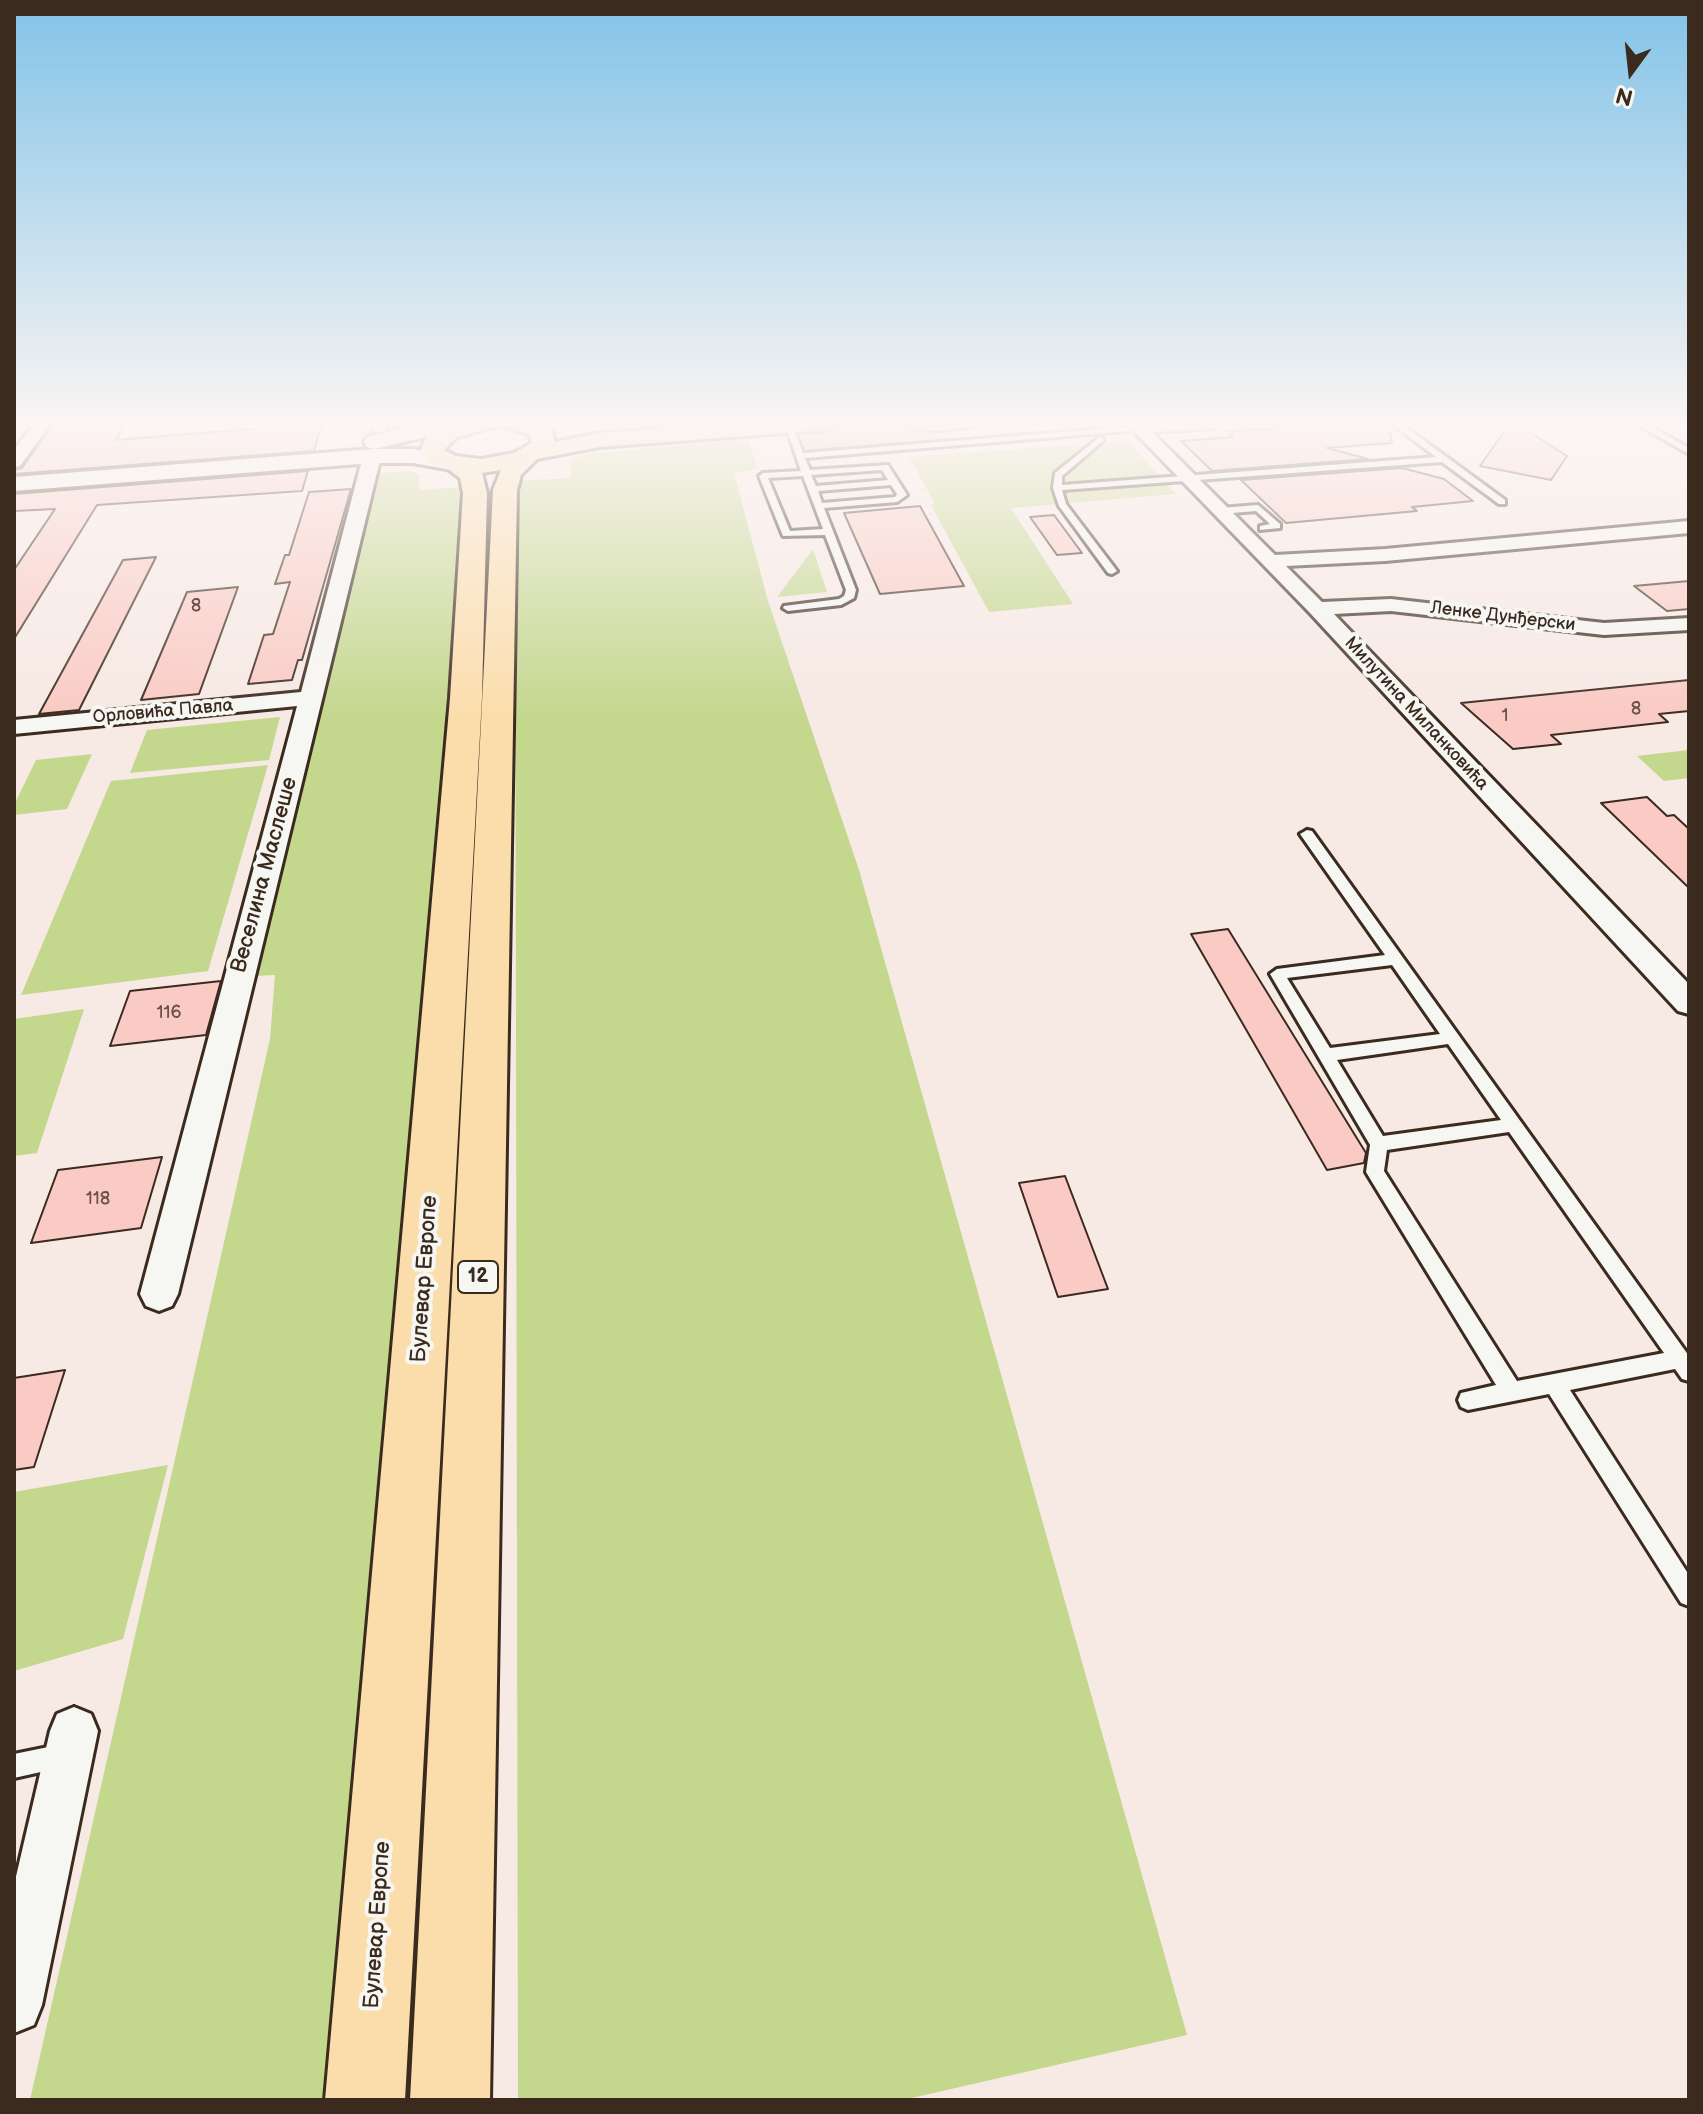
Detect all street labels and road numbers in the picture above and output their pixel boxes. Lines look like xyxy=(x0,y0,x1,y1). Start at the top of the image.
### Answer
street label: Ленке Дунђерски xyxy=(1429,597,1577,637)
street label: Милутина Миланковића xyxy=(1339,633,1493,795)
street label: Орловића Павла xyxy=(92,695,234,729)
street label: Веселина Маслеше xyxy=(226,774,304,976)
street label: Булевар Европе xyxy=(406,1194,444,1364)
road number: 12 xyxy=(458,1261,498,1293)
street label: Булевар Европе xyxy=(359,1840,397,2010)

